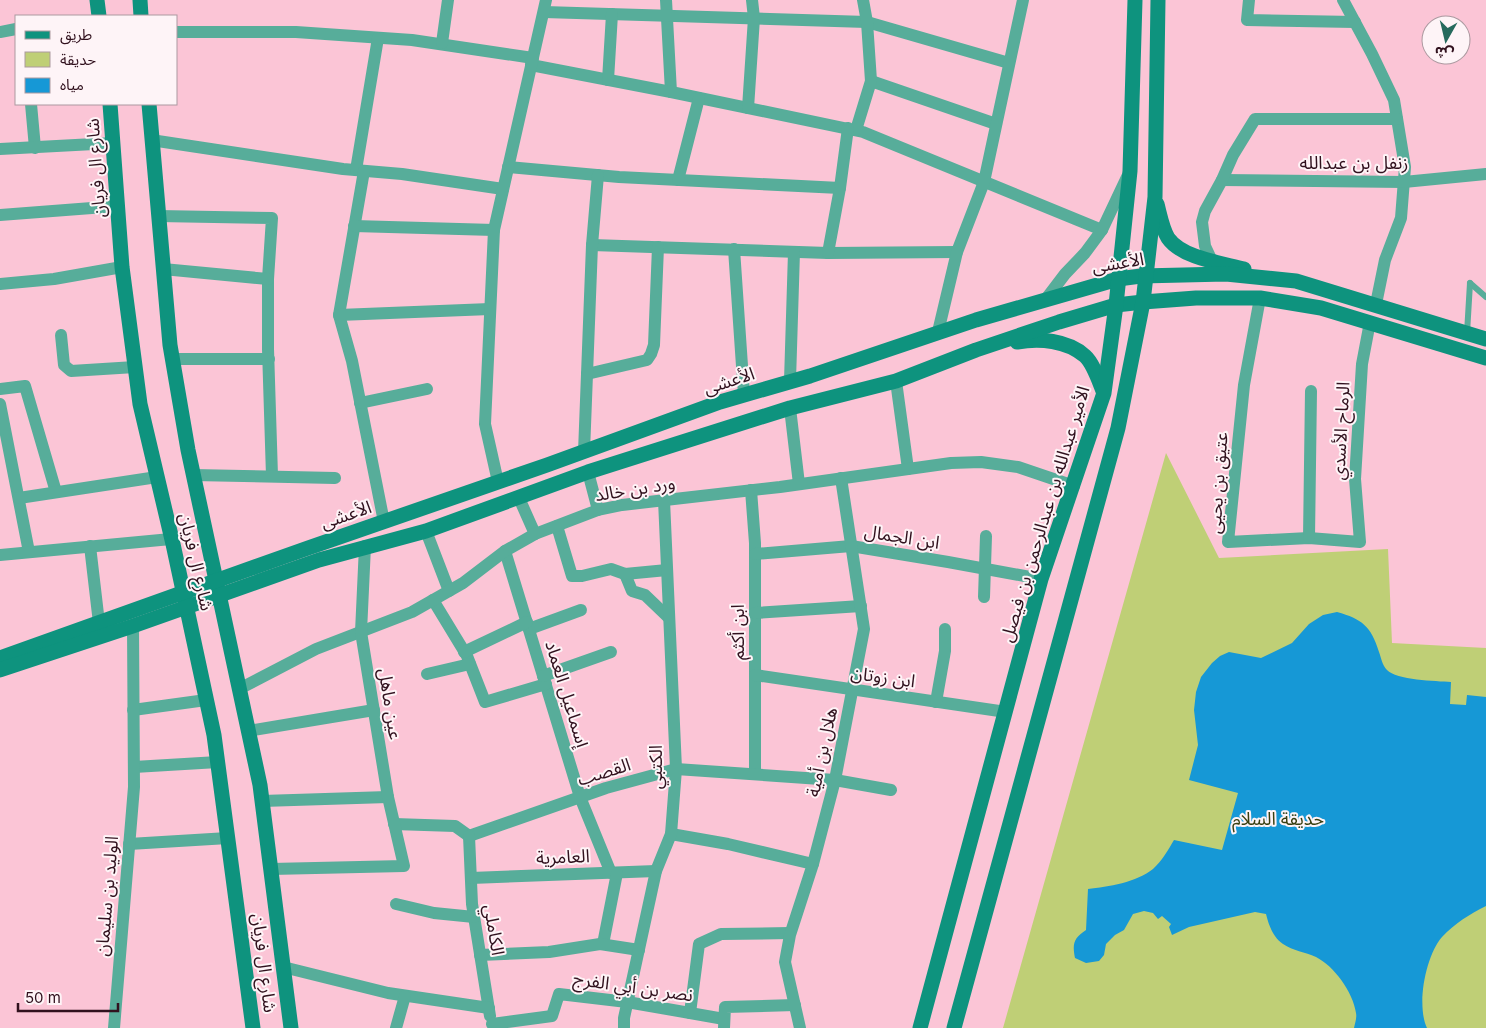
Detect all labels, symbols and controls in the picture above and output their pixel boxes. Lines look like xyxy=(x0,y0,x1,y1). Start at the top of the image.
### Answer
legend xyxy=(15,15,178,105)
north arrow xyxy=(1421,15,1471,65)
text: طريق xyxy=(60,25,92,45)
text: ش xyxy=(1433,44,1455,63)
text: حديقة xyxy=(60,50,96,69)
text: مياه xyxy=(60,75,84,94)
street label: شارع ال فريان xyxy=(82,117,113,218)
street label: زنفل بن عبدالله xyxy=(1300,152,1408,174)
street label: الأعشى xyxy=(1090,248,1146,278)
street label: الأعشى xyxy=(701,362,757,400)
street label: الرماح الأسدي xyxy=(1327,381,1357,481)
street label: الأمير عبدالله بن عبدالرحمن بن فيصل xyxy=(996,383,1094,645)
street label: عتيق بن يحيى xyxy=(1203,431,1233,535)
street label: ورد بن خالد xyxy=(593,472,677,506)
street label: الأعشى xyxy=(318,496,374,534)
street label: شارع ال فريان xyxy=(171,511,218,614)
street label: ابن الجمال xyxy=(863,520,941,554)
street label: ابن أكثم xyxy=(727,604,751,660)
street label: إسماعيل العماد xyxy=(539,638,594,751)
street label: ابن زوتان xyxy=(849,662,917,692)
street label: عين ماهل xyxy=(373,667,407,741)
street label: هلال بن أمية xyxy=(802,705,842,799)
street label: الكتبي xyxy=(645,745,669,789)
street label: القصب xyxy=(575,753,633,790)
park label: حديقة السلام xyxy=(1232,808,1324,833)
street label: الوليد بن سليمان xyxy=(91,835,123,957)
street label: العامرية xyxy=(536,845,590,869)
street label: الكاملي xyxy=(477,903,509,957)
street label: شارع ال فريان xyxy=(244,912,281,1014)
street label: نصر بن أبي الفرج xyxy=(571,967,695,1008)
scale bar xyxy=(18,980,118,1012)
text: 50 m xyxy=(25,988,61,1007)

